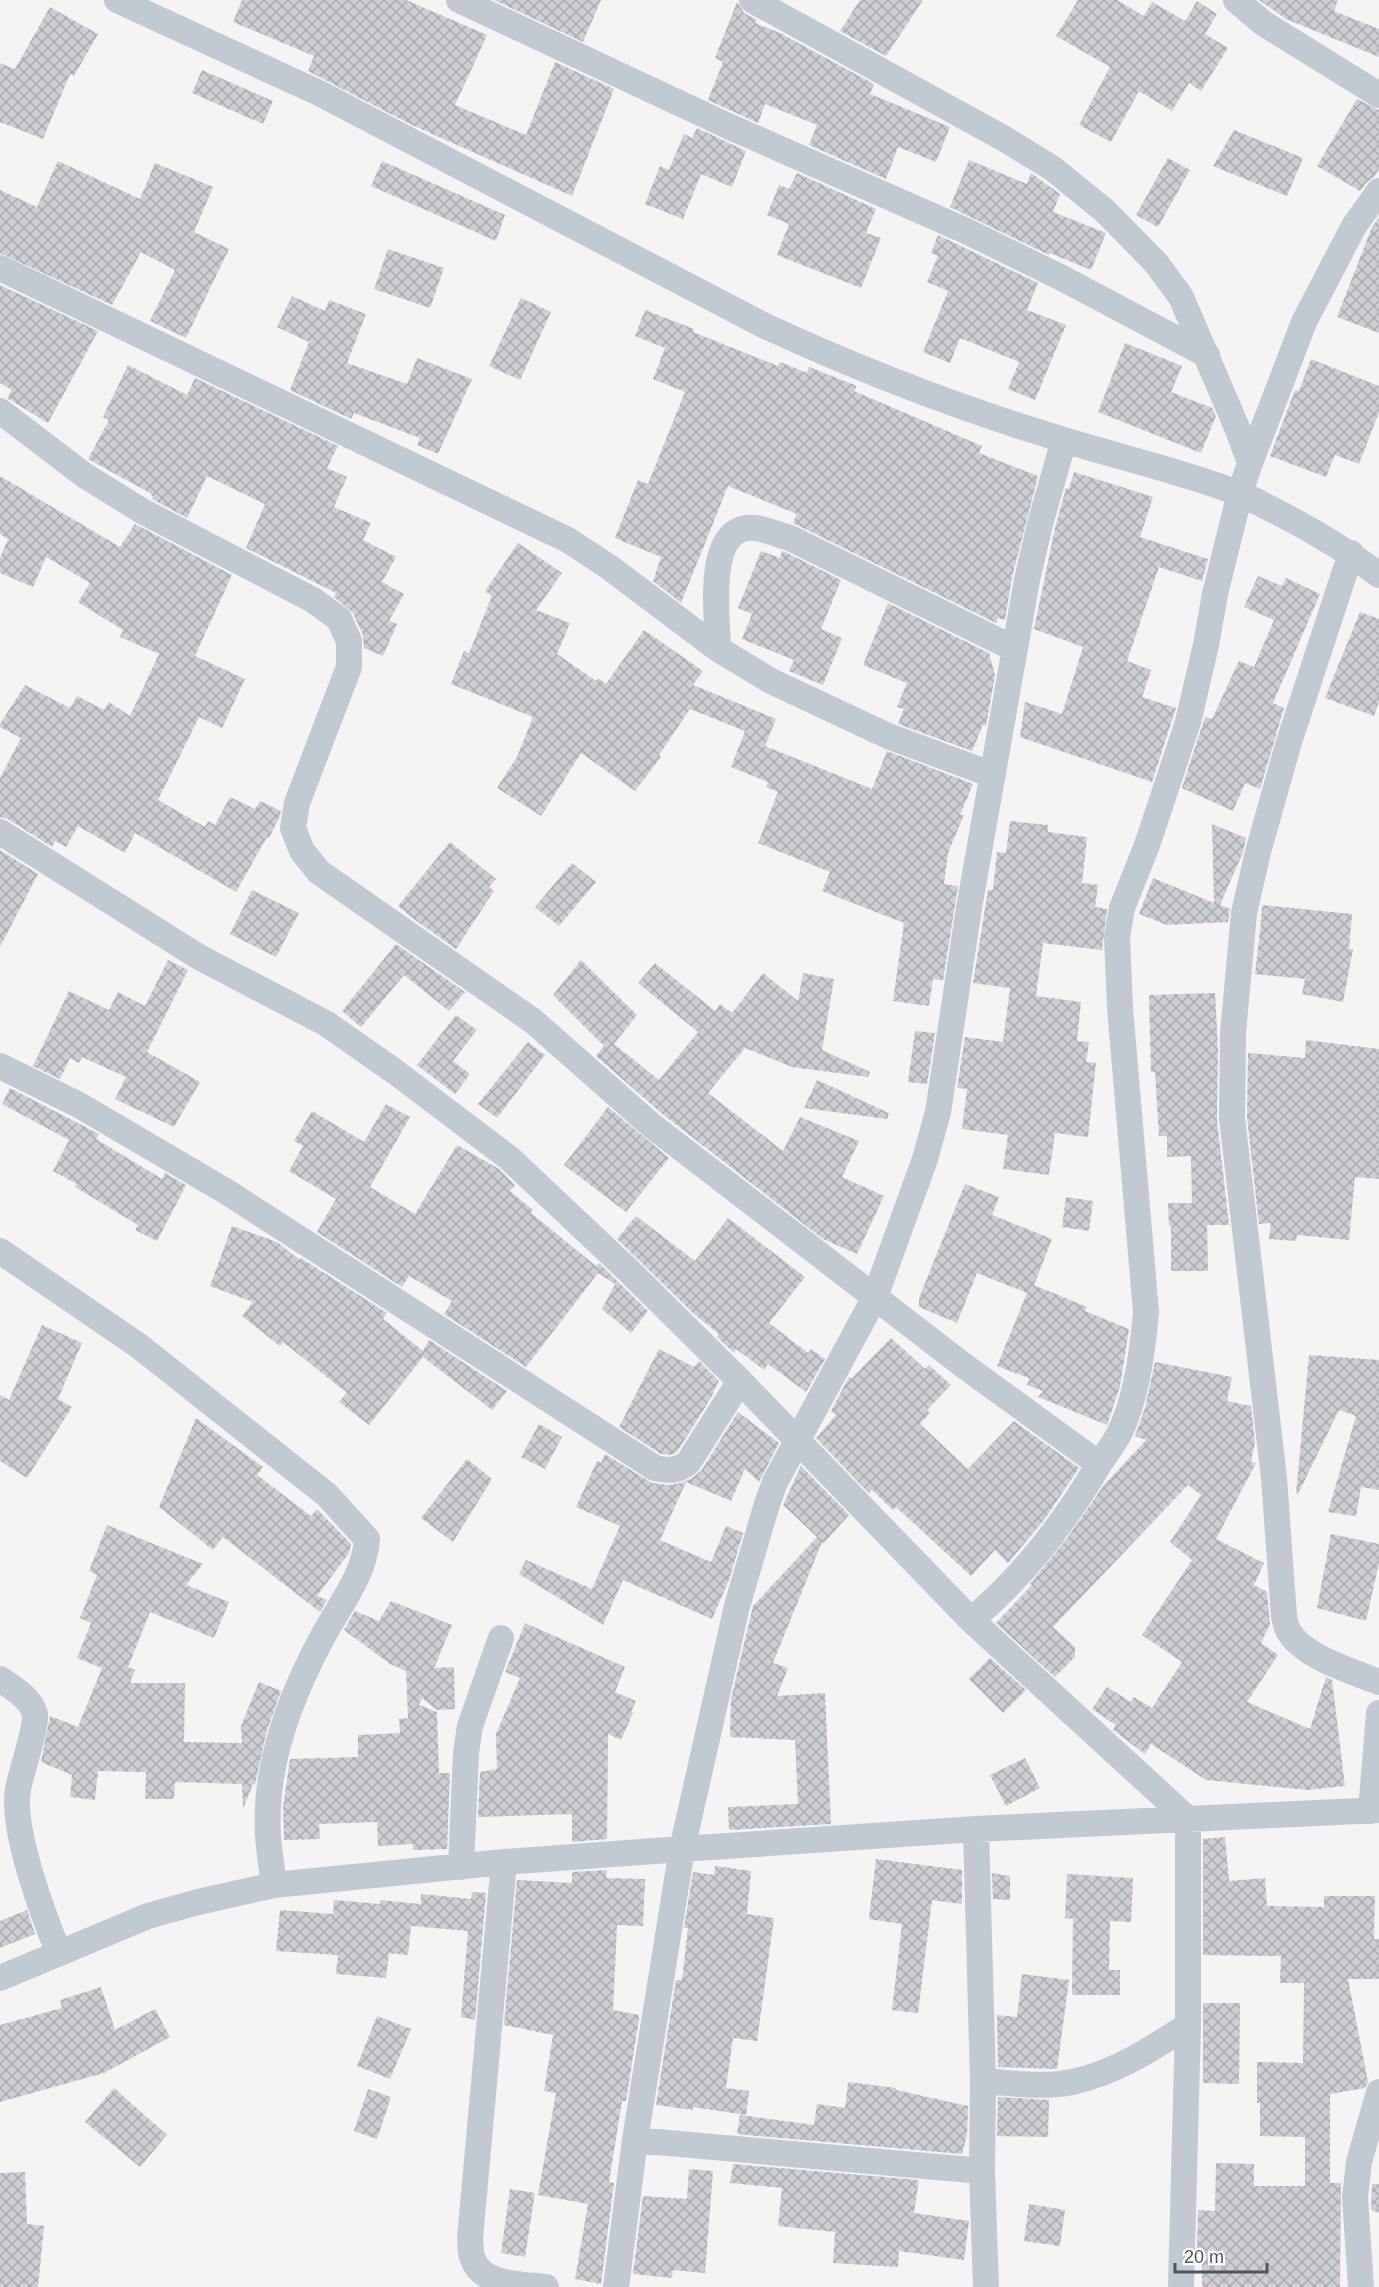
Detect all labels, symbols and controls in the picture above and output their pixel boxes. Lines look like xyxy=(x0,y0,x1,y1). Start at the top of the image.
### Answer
scale bar xyxy=(1175,2236,1266,2274)
text: 20 m xyxy=(1184,2247,1224,2267)

